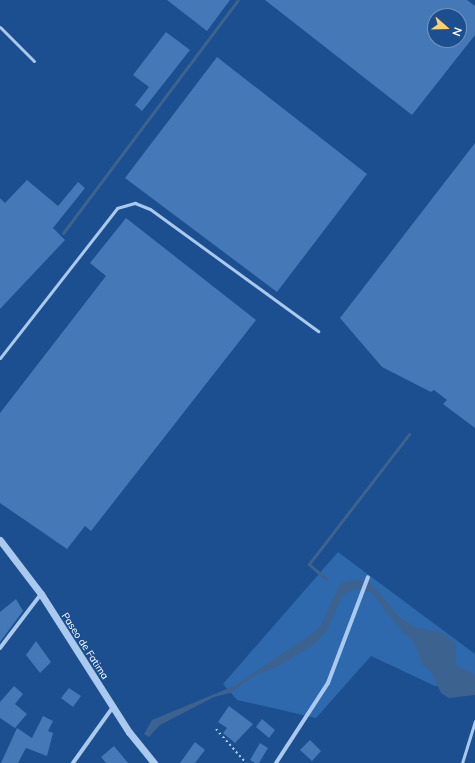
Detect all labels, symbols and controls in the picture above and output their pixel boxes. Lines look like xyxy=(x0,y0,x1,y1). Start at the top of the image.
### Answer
north arrow xyxy=(427,8,467,48)
text: N xyxy=(449,25,465,38)
street label: Paseo de Fatima xyxy=(59,610,111,682)

